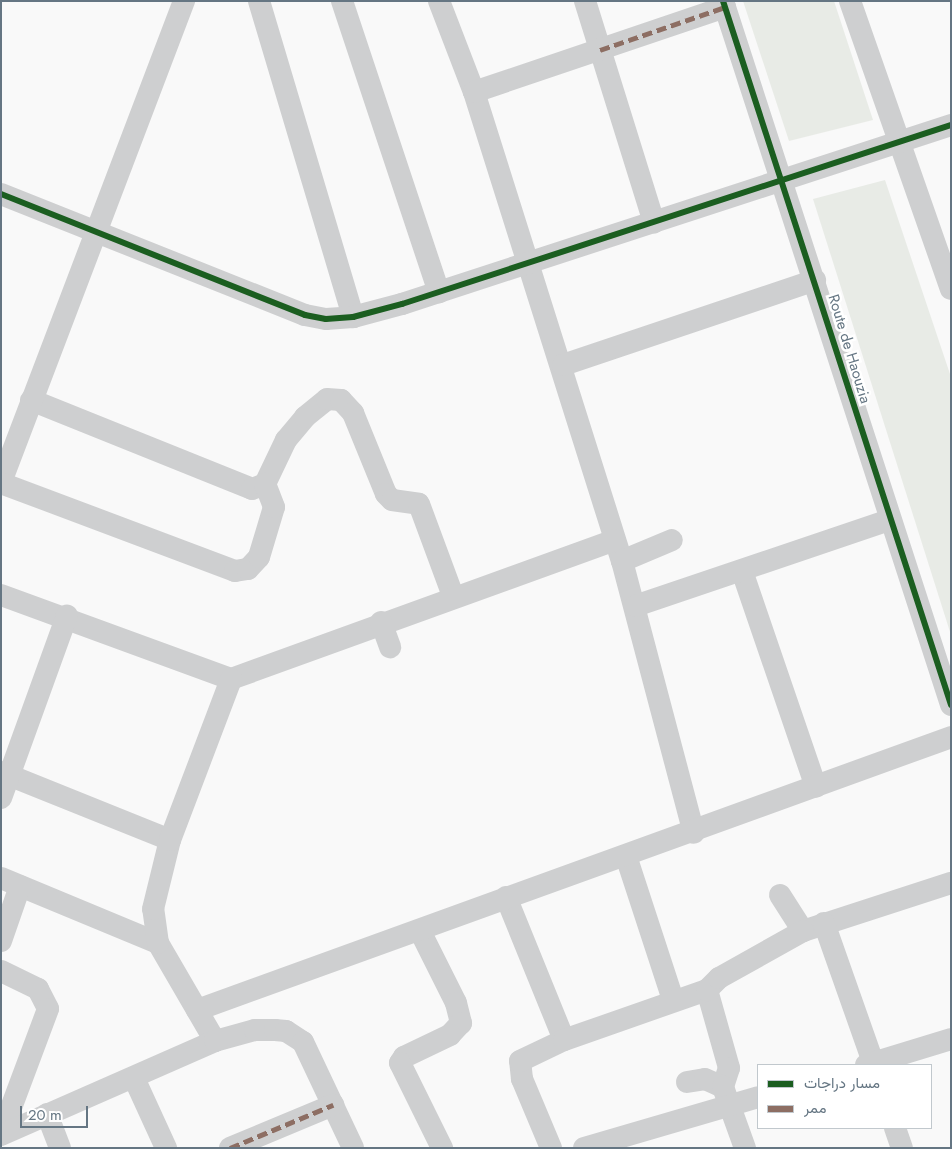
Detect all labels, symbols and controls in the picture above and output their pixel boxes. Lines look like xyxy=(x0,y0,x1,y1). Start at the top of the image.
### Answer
street label: Route de Haouzia xyxy=(824,292,874,406)
legend xyxy=(757,1064,932,1129)
text: مسار دراجات xyxy=(804,1072,880,1094)
scale bar xyxy=(22,1096,90,1128)
text: ممر xyxy=(804,1097,826,1119)
text: 20 m xyxy=(28,1104,62,1126)

